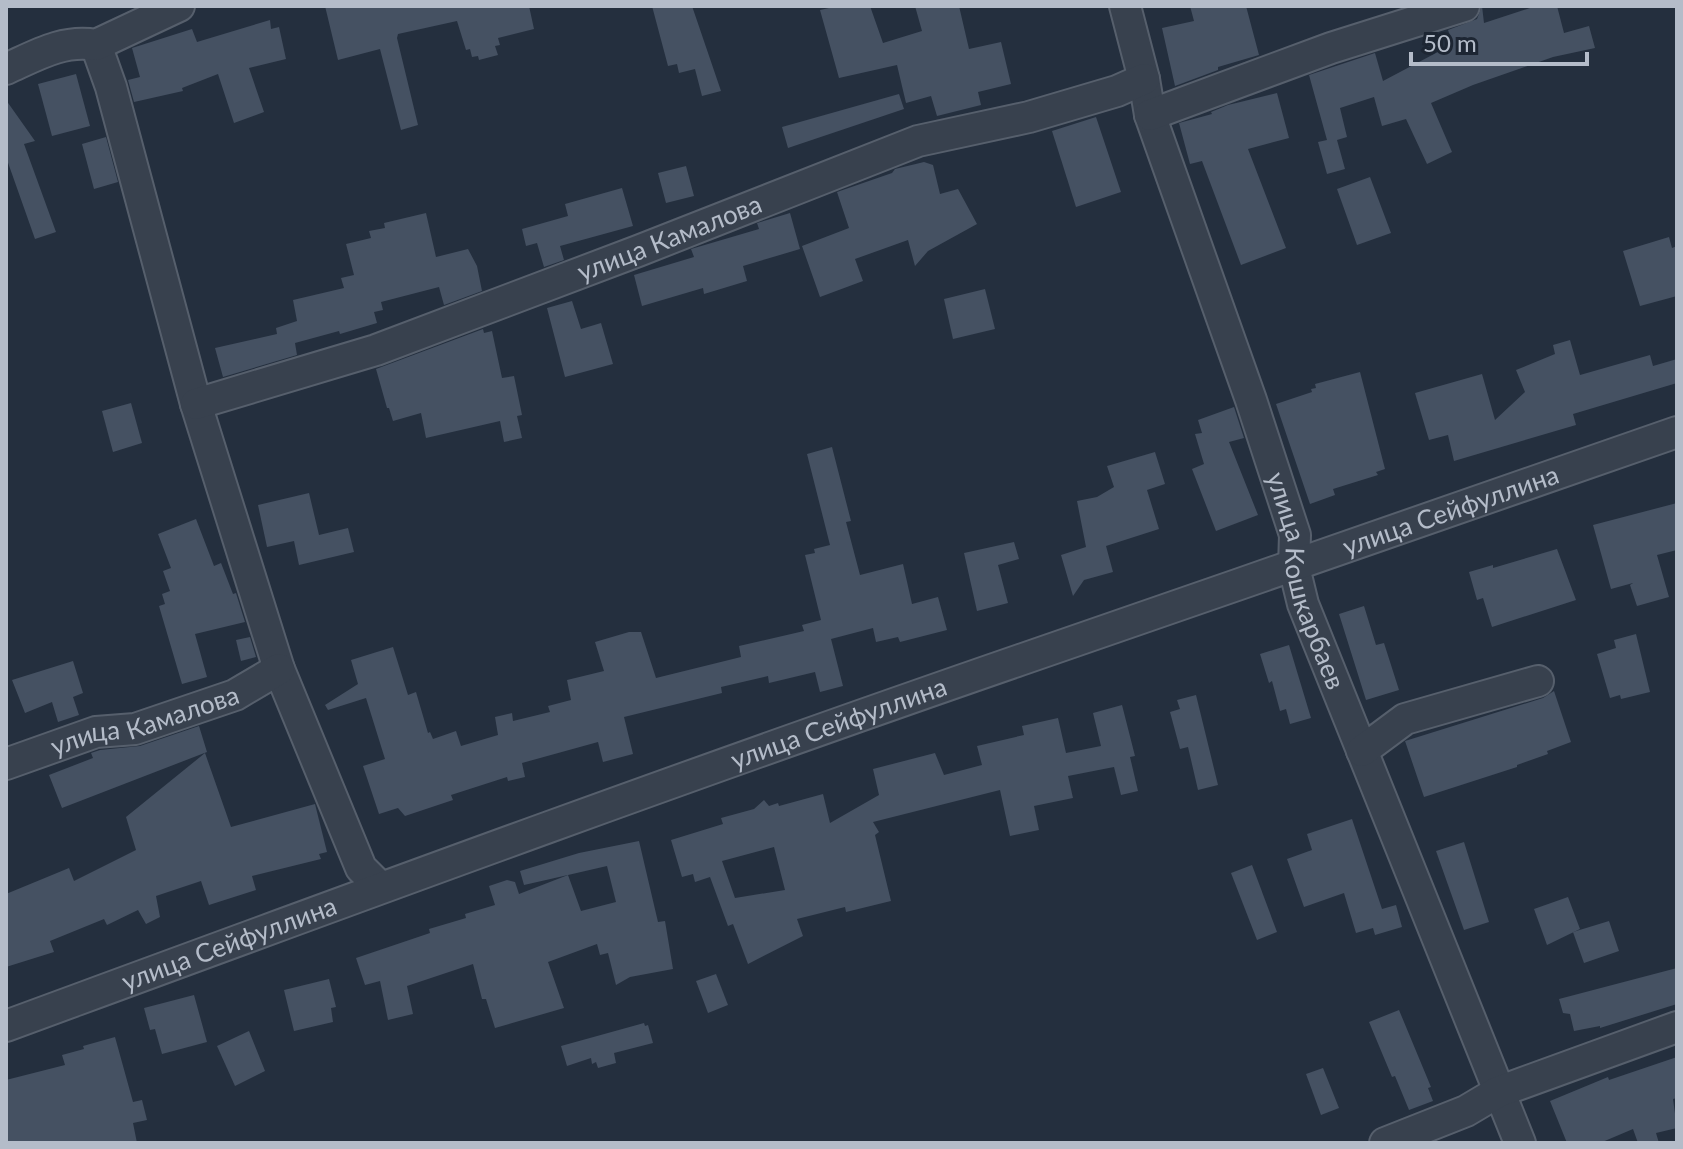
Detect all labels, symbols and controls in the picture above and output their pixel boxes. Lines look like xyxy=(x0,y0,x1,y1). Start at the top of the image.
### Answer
scale bar xyxy=(1411,16,1587,66)
text: 50 m xyxy=(1423,28,1477,57)
street label: улица Камалова xyxy=(573,187,766,287)
street label: улица Сейфуллина xyxy=(1338,458,1563,562)
street label: улица Кошкарбаев xyxy=(1260,468,1353,694)
street label: улица Сейфуллина xyxy=(726,670,951,775)
street label: улица Камалова xyxy=(46,678,243,762)
street label: улица Сейфуллина xyxy=(117,889,341,997)

